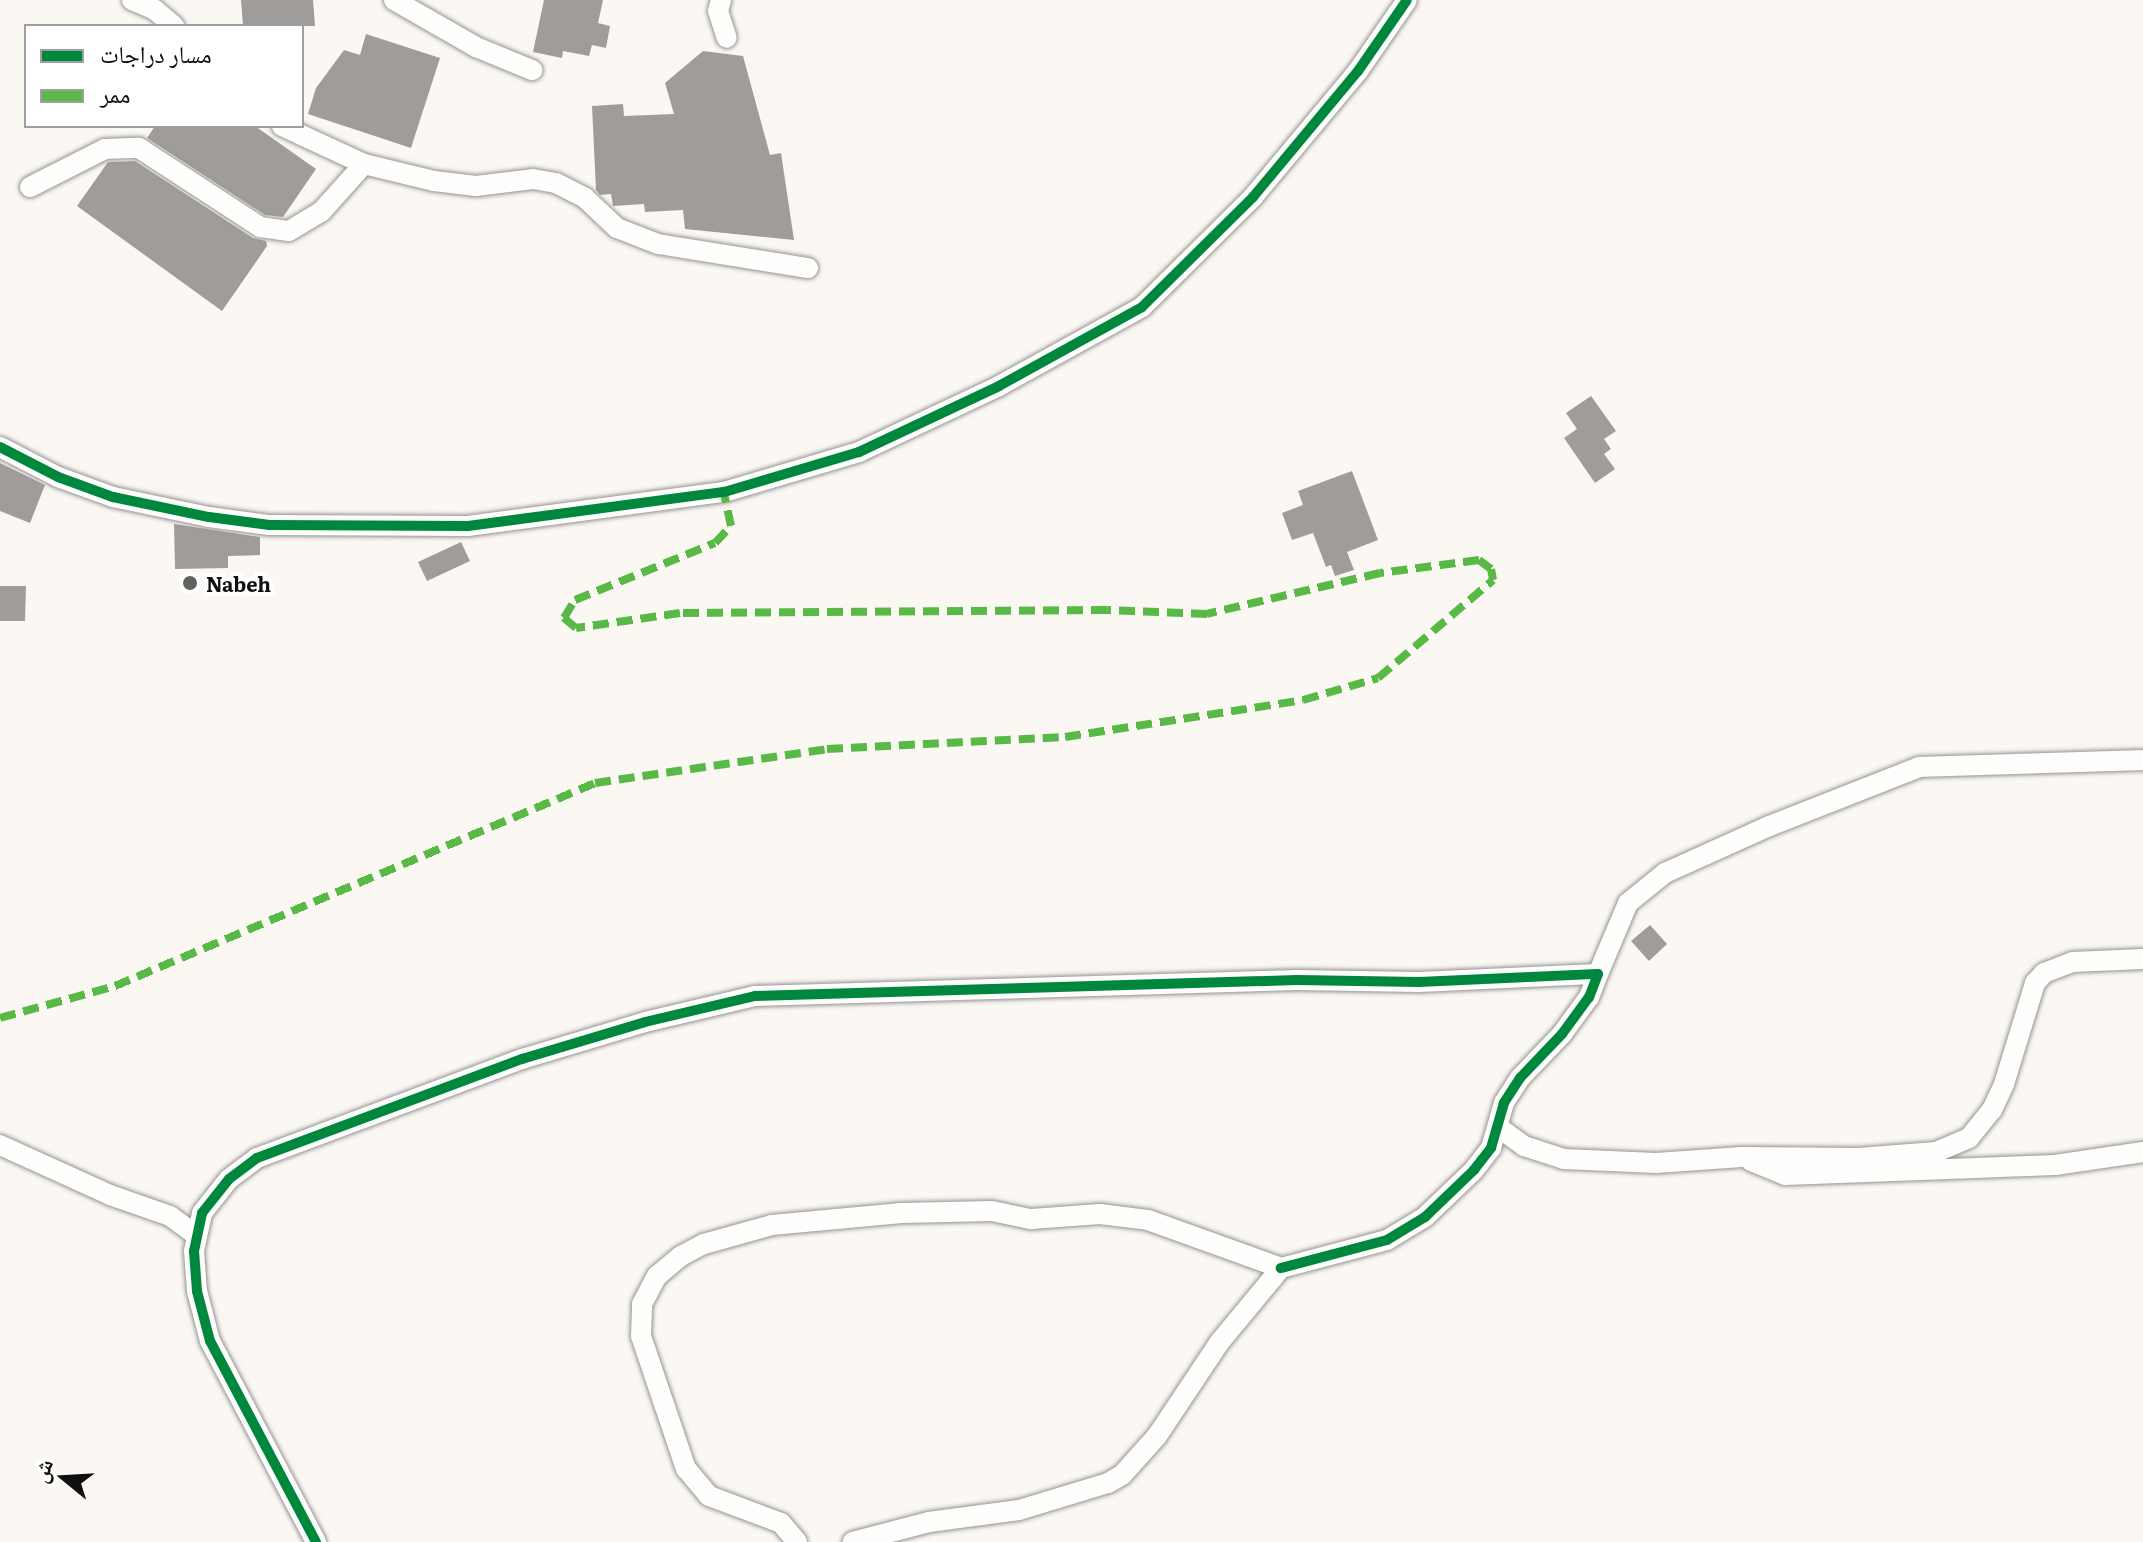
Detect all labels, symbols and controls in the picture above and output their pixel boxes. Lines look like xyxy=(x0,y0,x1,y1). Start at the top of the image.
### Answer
legend xyxy=(24,24,304,128)
text: مسار دراجات xyxy=(100,35,212,70)
text: ممر xyxy=(100,75,131,110)
place label: Nabeh xyxy=(206,571,271,595)
marker: Nabeh xyxy=(181,574,199,592)
north arrow xyxy=(24,1438,104,1518)
text: ش xyxy=(21,1454,60,1487)

